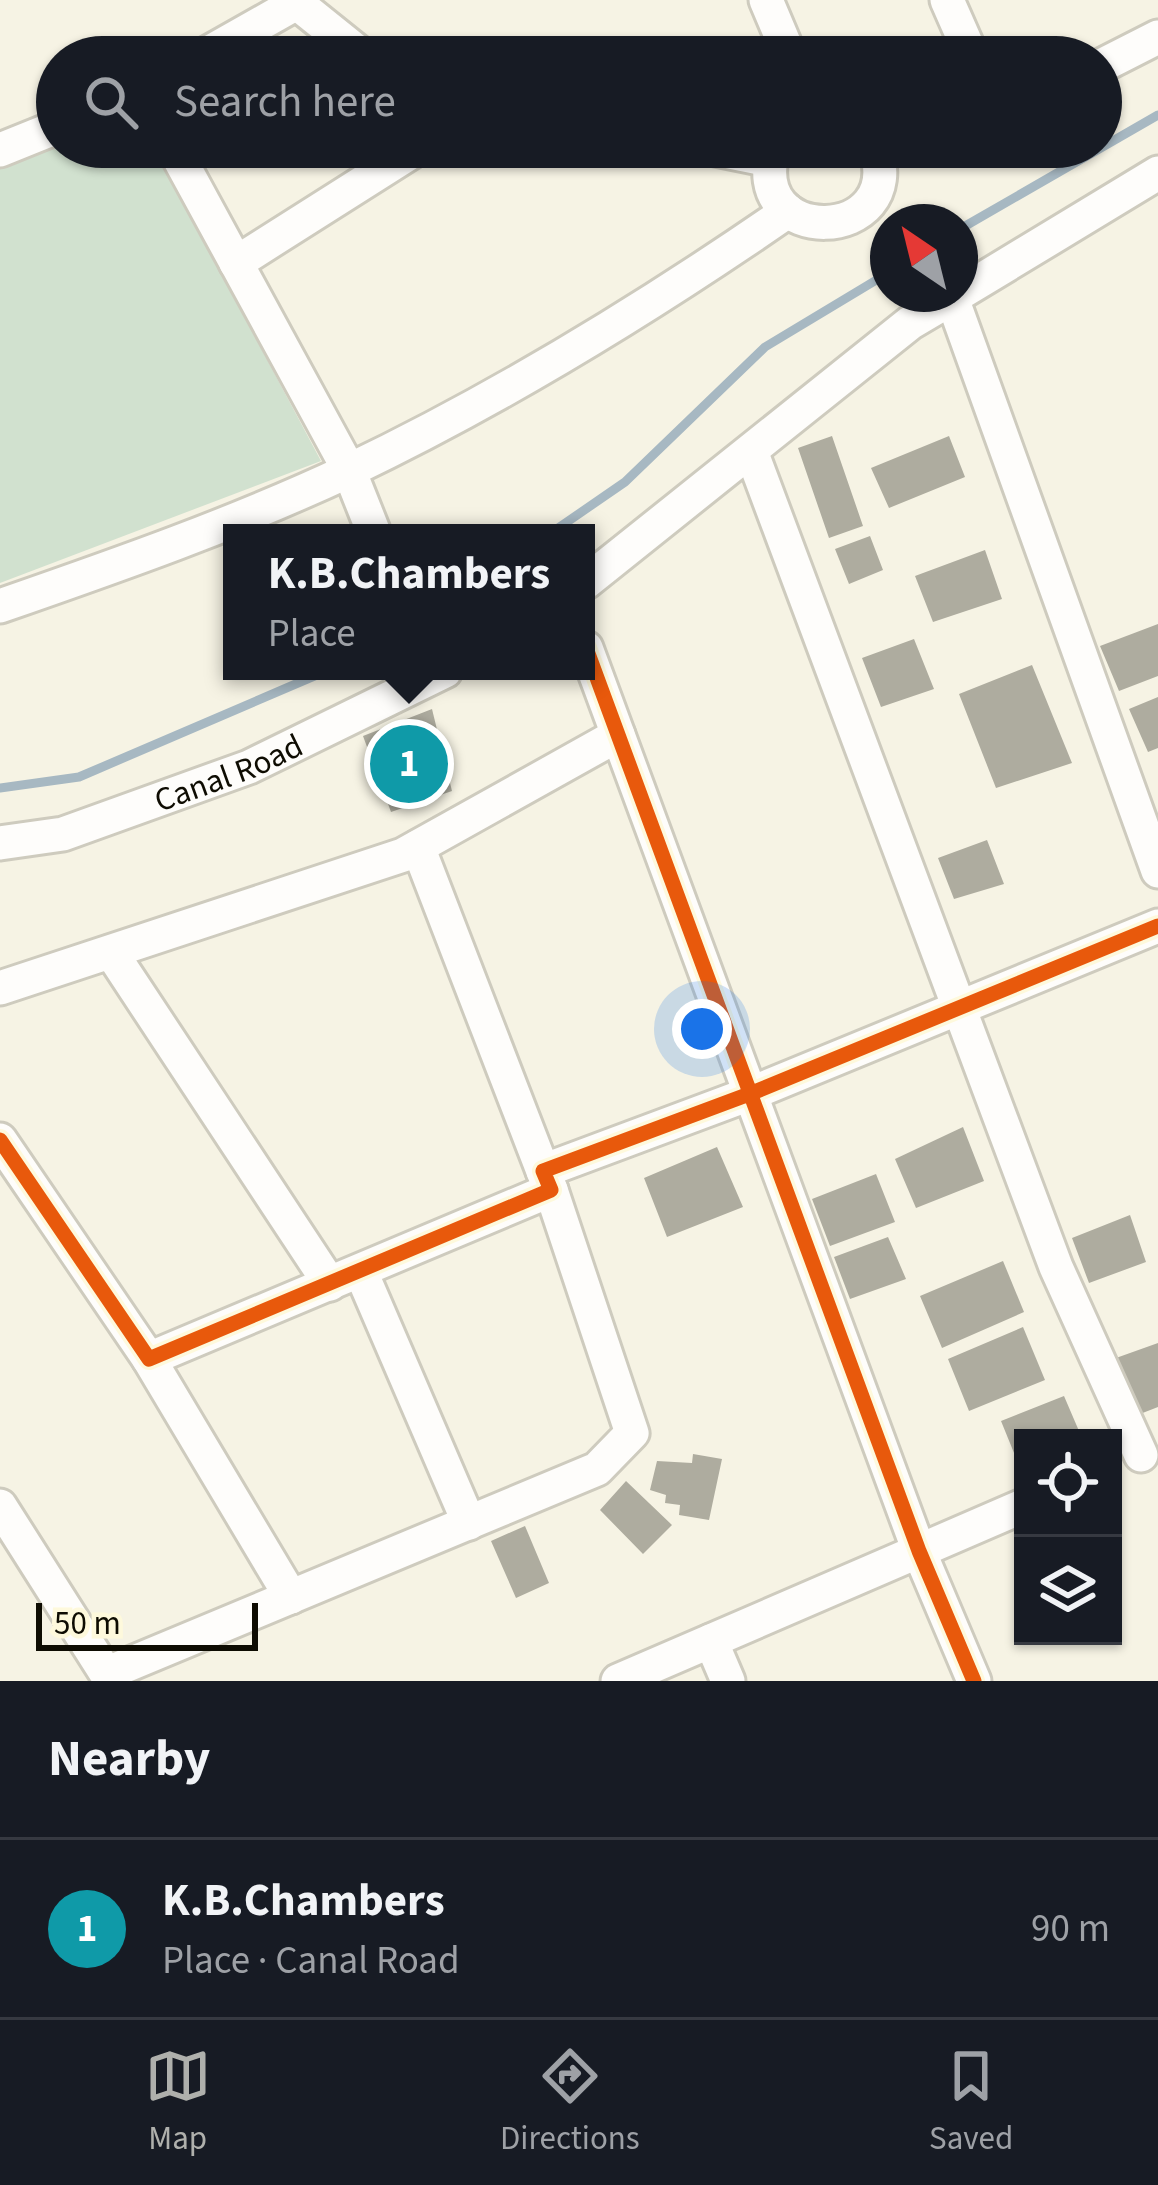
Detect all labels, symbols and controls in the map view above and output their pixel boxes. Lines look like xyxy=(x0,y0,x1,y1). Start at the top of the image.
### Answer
search box xyxy=(36,36,1122,168)
icon: search xyxy=(78,69,144,135)
text: Search here xyxy=(174,70,396,134)
north arrow xyxy=(870,204,978,312)
popup xyxy=(223,524,595,680)
text: K.B.Chambers xyxy=(268,542,550,606)
text: Place xyxy=(268,606,356,662)
pin: 1 xyxy=(370,719,448,809)
street label: Canal Road xyxy=(148,722,311,824)
your location xyxy=(672,999,732,1059)
map controls xyxy=(1014,1429,1122,1645)
button: locate xyxy=(1014,1429,1122,1537)
button: layers xyxy=(1014,1537,1122,1645)
scale bar xyxy=(36,1597,258,1650)
text: 50 m xyxy=(54,1600,121,1647)
text: Nearby xyxy=(48,1723,210,1795)
text: K.B.Chambers xyxy=(162,1869,445,1933)
text: 1 xyxy=(77,1901,97,1957)
text: 90 m xyxy=(1031,1901,1110,1957)
text: Place · Canal Road xyxy=(162,1933,460,1989)
tab: Map xyxy=(145,2043,211,2162)
tab: Directions xyxy=(500,2043,640,2162)
tab: Saved xyxy=(929,2043,1013,2162)

